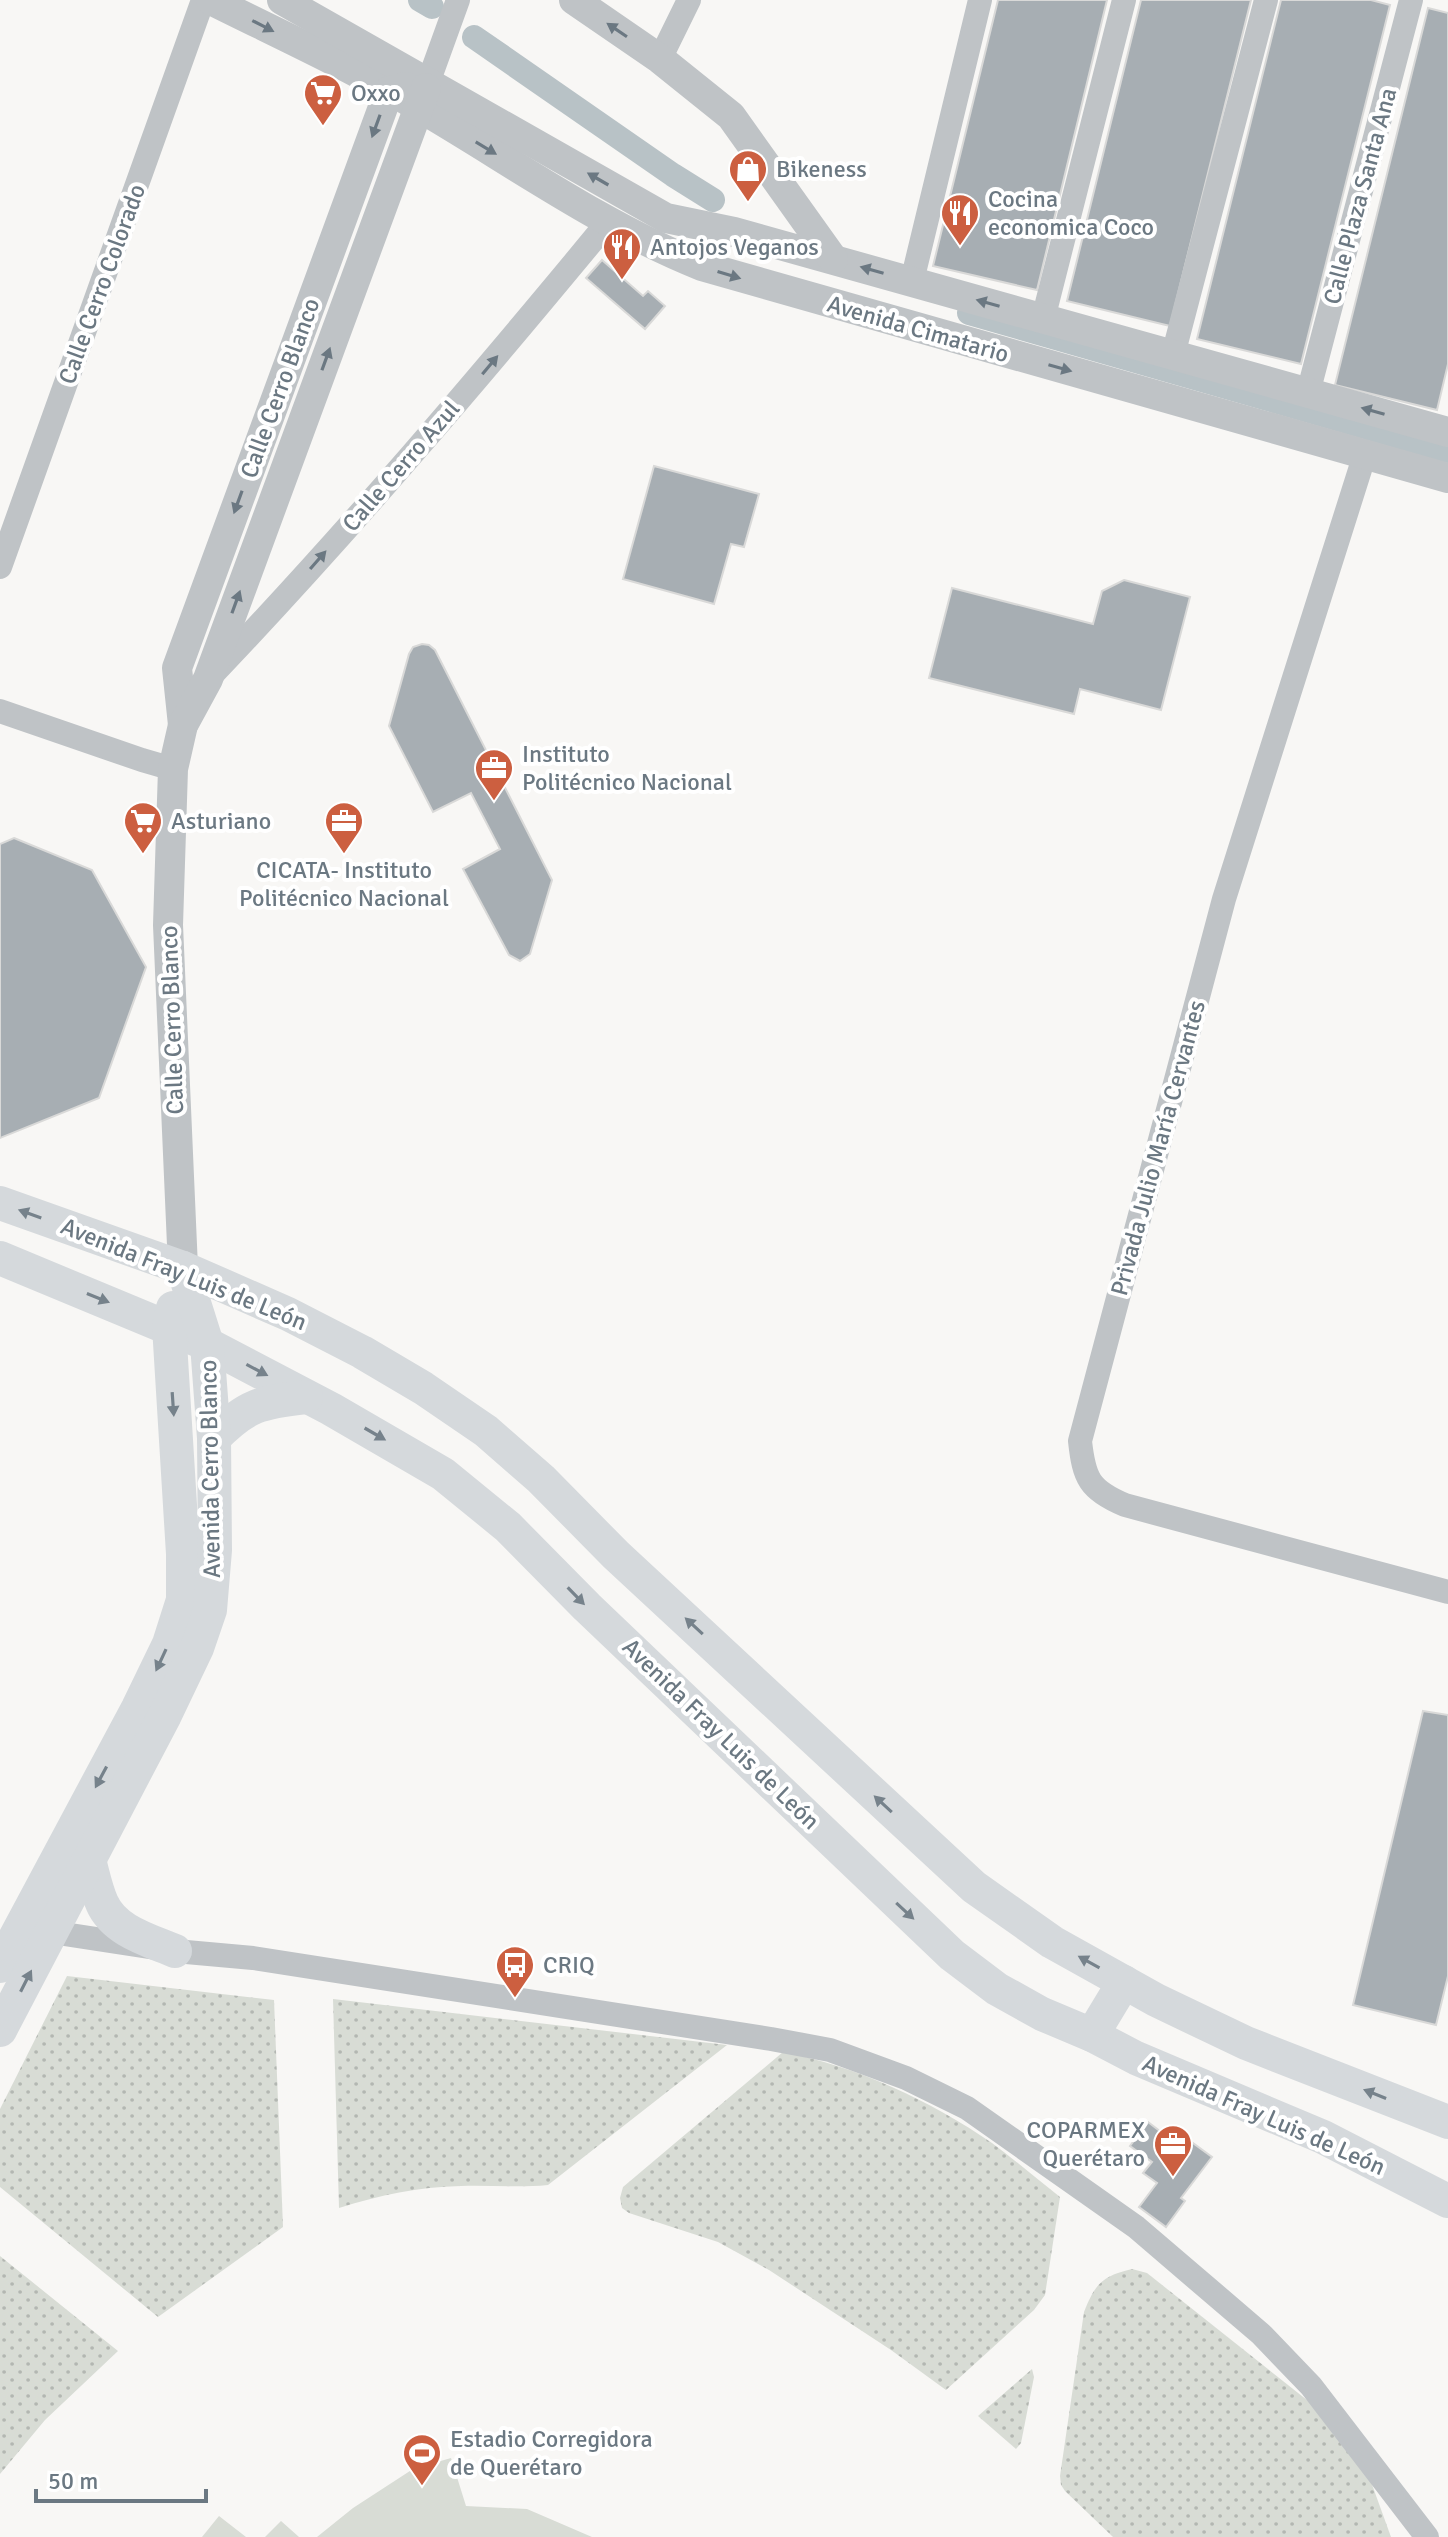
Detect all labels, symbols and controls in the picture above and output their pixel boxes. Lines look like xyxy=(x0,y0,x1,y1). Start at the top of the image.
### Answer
one-way arrow xyxy=(252,19,275,33)
one-way arrow xyxy=(606,22,627,37)
supermarket icon: Oxxo xyxy=(302,72,344,127)
place label: Oxxo xyxy=(351,78,401,108)
street label: Calle Plaza Santa Ana xyxy=(1317,85,1403,307)
one-way arrow xyxy=(369,114,382,138)
one-way arrow xyxy=(475,140,497,154)
shop icon: Bikeness xyxy=(727,148,769,203)
place label: Bikeness xyxy=(776,154,867,184)
one-way arrow xyxy=(587,172,610,186)
street label: Calle Cerro Colorado xyxy=(52,180,152,388)
place label: Cocina economica Coco xyxy=(988,184,1154,242)
restaurant icon: Cocina economica Coco xyxy=(939,192,981,247)
restaurant icon: Antojos Veganos xyxy=(601,226,643,281)
place label: Antojos Veganos xyxy=(650,232,819,262)
one-way arrow xyxy=(860,263,884,276)
one-way arrow xyxy=(718,269,742,281)
street label: Avenida Cimatario xyxy=(824,289,1012,369)
street label: Calle Cerro Blanco xyxy=(234,294,326,482)
one-way arrow xyxy=(975,296,999,309)
one-way arrow xyxy=(320,346,333,370)
one-way arrow xyxy=(481,356,498,376)
one-way arrow xyxy=(1048,363,1073,375)
street label: Calle Cerro Azul xyxy=(336,394,466,538)
one-way arrow xyxy=(1360,404,1384,417)
one-way arrow xyxy=(231,490,244,514)
one-way arrow xyxy=(309,551,326,571)
one-way arrow xyxy=(230,590,243,614)
place label: Instituto Politécnico Nacional xyxy=(522,739,732,797)
office icon: Instituto Politécnico Nacional xyxy=(473,747,515,802)
supermarket icon: Asturiano xyxy=(122,800,164,855)
office icon: CICATA- Instituto Politécnico Nacional xyxy=(323,800,365,855)
place label: Asturiano xyxy=(171,806,271,836)
place label: CICATA- Instituto Politécnico Nacional xyxy=(239,855,449,913)
street label: Calle Cerro Blanco xyxy=(154,925,190,1115)
street label: Privada Julio María Cervantes xyxy=(1104,997,1212,1299)
one-way arrow xyxy=(18,1207,42,1219)
street label: Avenida Fray Luis de León xyxy=(57,1211,311,1337)
one-way arrow xyxy=(86,1292,110,1305)
street label: Avenida Cerro Blanco xyxy=(193,1360,227,1578)
one-way arrow xyxy=(245,1364,268,1377)
one-way arrow xyxy=(167,1392,180,1417)
one-way arrow xyxy=(364,1427,386,1441)
one-way arrow xyxy=(566,1586,585,1605)
one-way arrow xyxy=(685,1618,704,1636)
street label: Avenida Fray Luis de León xyxy=(616,1632,826,1836)
one-way arrow xyxy=(154,1648,168,1671)
one-way arrow xyxy=(95,1766,109,1788)
one-way arrow xyxy=(874,1795,893,1813)
one-way arrow xyxy=(895,1902,914,1920)
bus stop icon: CRIQ xyxy=(494,1944,536,1999)
place label: CRIQ xyxy=(543,1950,595,1980)
one-way arrow xyxy=(1077,1955,1100,1969)
one-way arrow xyxy=(18,1970,32,1992)
street label: Avenida Fray Luis de León xyxy=(1138,2048,1390,2182)
one-way arrow xyxy=(1363,2087,1387,2100)
place label: COPARMEX Querétaro xyxy=(1027,2115,1145,2173)
office icon: COPARMEX Querétaro xyxy=(1152,2123,1194,2178)
place label: Estadio Corregidora de Querétaro xyxy=(450,2424,653,2482)
sports icon: Estadio Corregidora de Querétaro xyxy=(401,2432,443,2487)
scale bar xyxy=(36,2453,206,2503)
text: 50 m xyxy=(48,2466,98,2496)

